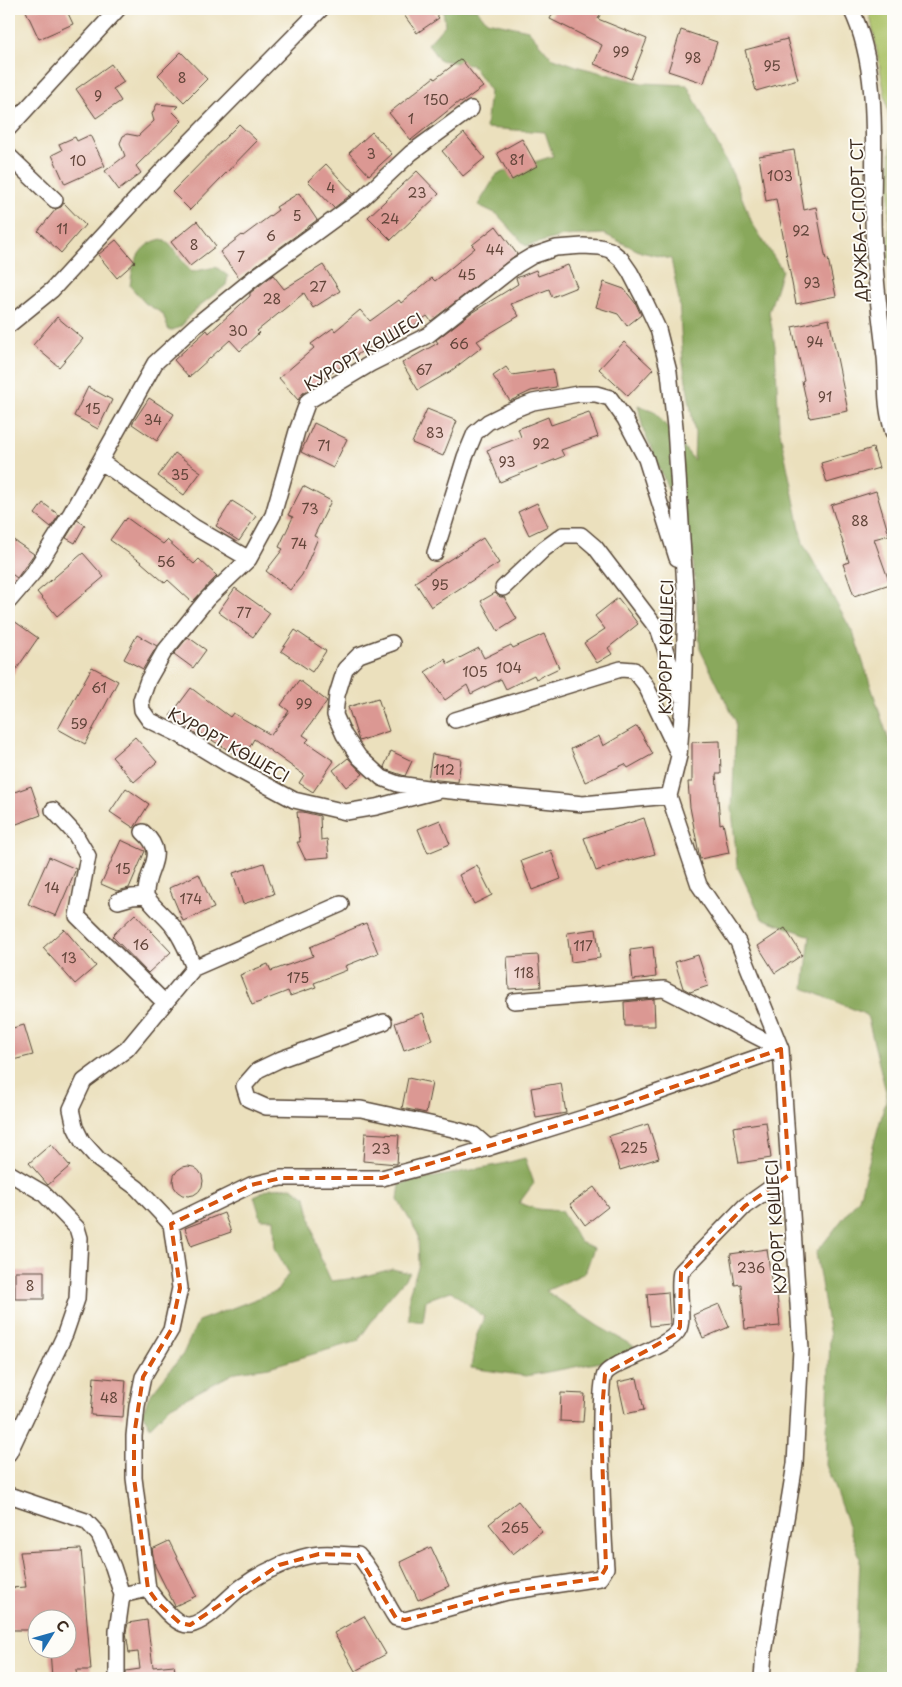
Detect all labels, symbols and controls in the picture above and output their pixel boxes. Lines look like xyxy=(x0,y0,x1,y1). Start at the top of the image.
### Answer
house number: 99 xyxy=(612,41,630,62)
house number: 98 xyxy=(685,47,701,68)
house number: 95 xyxy=(763,55,781,76)
house number: 8 xyxy=(178,67,186,88)
house number: 9 xyxy=(94,85,102,106)
house number: 150 xyxy=(423,89,449,110)
house number: 1 xyxy=(408,108,414,129)
street label: ДРУЖБА-СПОРТ СТ xyxy=(843,138,873,303)
house number: 3 xyxy=(366,143,376,164)
house number: 81 xyxy=(510,149,524,170)
house number: 10 xyxy=(70,150,86,171)
house number: 103 xyxy=(767,165,793,186)
house number: 4 xyxy=(326,177,336,198)
house number: 23 xyxy=(408,182,426,203)
house number: 5 xyxy=(292,205,302,226)
house number: 24 xyxy=(381,208,399,229)
house number: 11 xyxy=(56,218,68,239)
house number: 92 xyxy=(792,220,810,241)
house number: 6 xyxy=(266,225,276,246)
house number: 8 xyxy=(190,234,198,255)
house number: 44 xyxy=(486,239,504,260)
house number: 7 xyxy=(237,246,245,267)
house number: 45 xyxy=(458,264,476,285)
house number: 93 xyxy=(803,272,821,293)
house number: 27 xyxy=(309,276,327,297)
house number: 28 xyxy=(263,288,281,309)
street label: КУРОРТ КӨШЕСІ xyxy=(299,306,427,396)
house number: 30 xyxy=(228,320,248,341)
house number: 94 xyxy=(806,331,824,352)
house number: 66 xyxy=(449,333,469,354)
house number: 67 xyxy=(415,359,433,380)
house number: 91 xyxy=(818,386,832,407)
house number: 15 xyxy=(85,398,101,419)
house number: 34 xyxy=(144,409,162,430)
house number: 83 xyxy=(426,422,444,443)
house number: 92 xyxy=(532,433,550,454)
house number: 71 xyxy=(317,435,331,456)
house number: 93 xyxy=(498,451,516,472)
house number: 35 xyxy=(171,464,189,485)
house number: 73 xyxy=(302,498,318,519)
house number: 88 xyxy=(851,510,869,531)
house number: 74 xyxy=(291,533,307,554)
house number: 56 xyxy=(157,551,176,572)
house number: 95 xyxy=(431,574,449,595)
street label: КУРОРТ КӨШЕСІ xyxy=(652,579,678,715)
house number: 77 xyxy=(236,602,252,623)
house number: 104 xyxy=(496,657,522,678)
house number: 105 xyxy=(462,661,488,682)
house number: 61 xyxy=(91,677,107,698)
house number: 99 xyxy=(295,693,313,714)
street label: КУРОРТ КӨШЕСІ xyxy=(164,701,294,787)
house number: 59 xyxy=(70,713,88,734)
house number: 112 xyxy=(433,759,455,780)
house number: 15 xyxy=(115,858,131,879)
house number: 14 xyxy=(44,877,60,898)
house number: 174 xyxy=(179,888,203,909)
house number: 16 xyxy=(133,934,149,955)
house number: 117 xyxy=(573,935,593,956)
house number: 13 xyxy=(61,947,77,968)
house number: 118 xyxy=(514,962,534,983)
house number: 175 xyxy=(287,967,309,988)
house number: 225 xyxy=(620,1137,648,1158)
house number: 23 xyxy=(372,1138,390,1159)
street label: КУРОРТ КӨШЕСІ xyxy=(758,1159,792,1295)
house number: 236 xyxy=(737,1257,765,1278)
house number: 8 xyxy=(26,1275,34,1296)
house number: 48 xyxy=(100,1387,118,1408)
house number: 265 xyxy=(501,1517,529,1538)
north arrow xyxy=(28,1610,78,1660)
text: С xyxy=(51,1615,74,1636)

